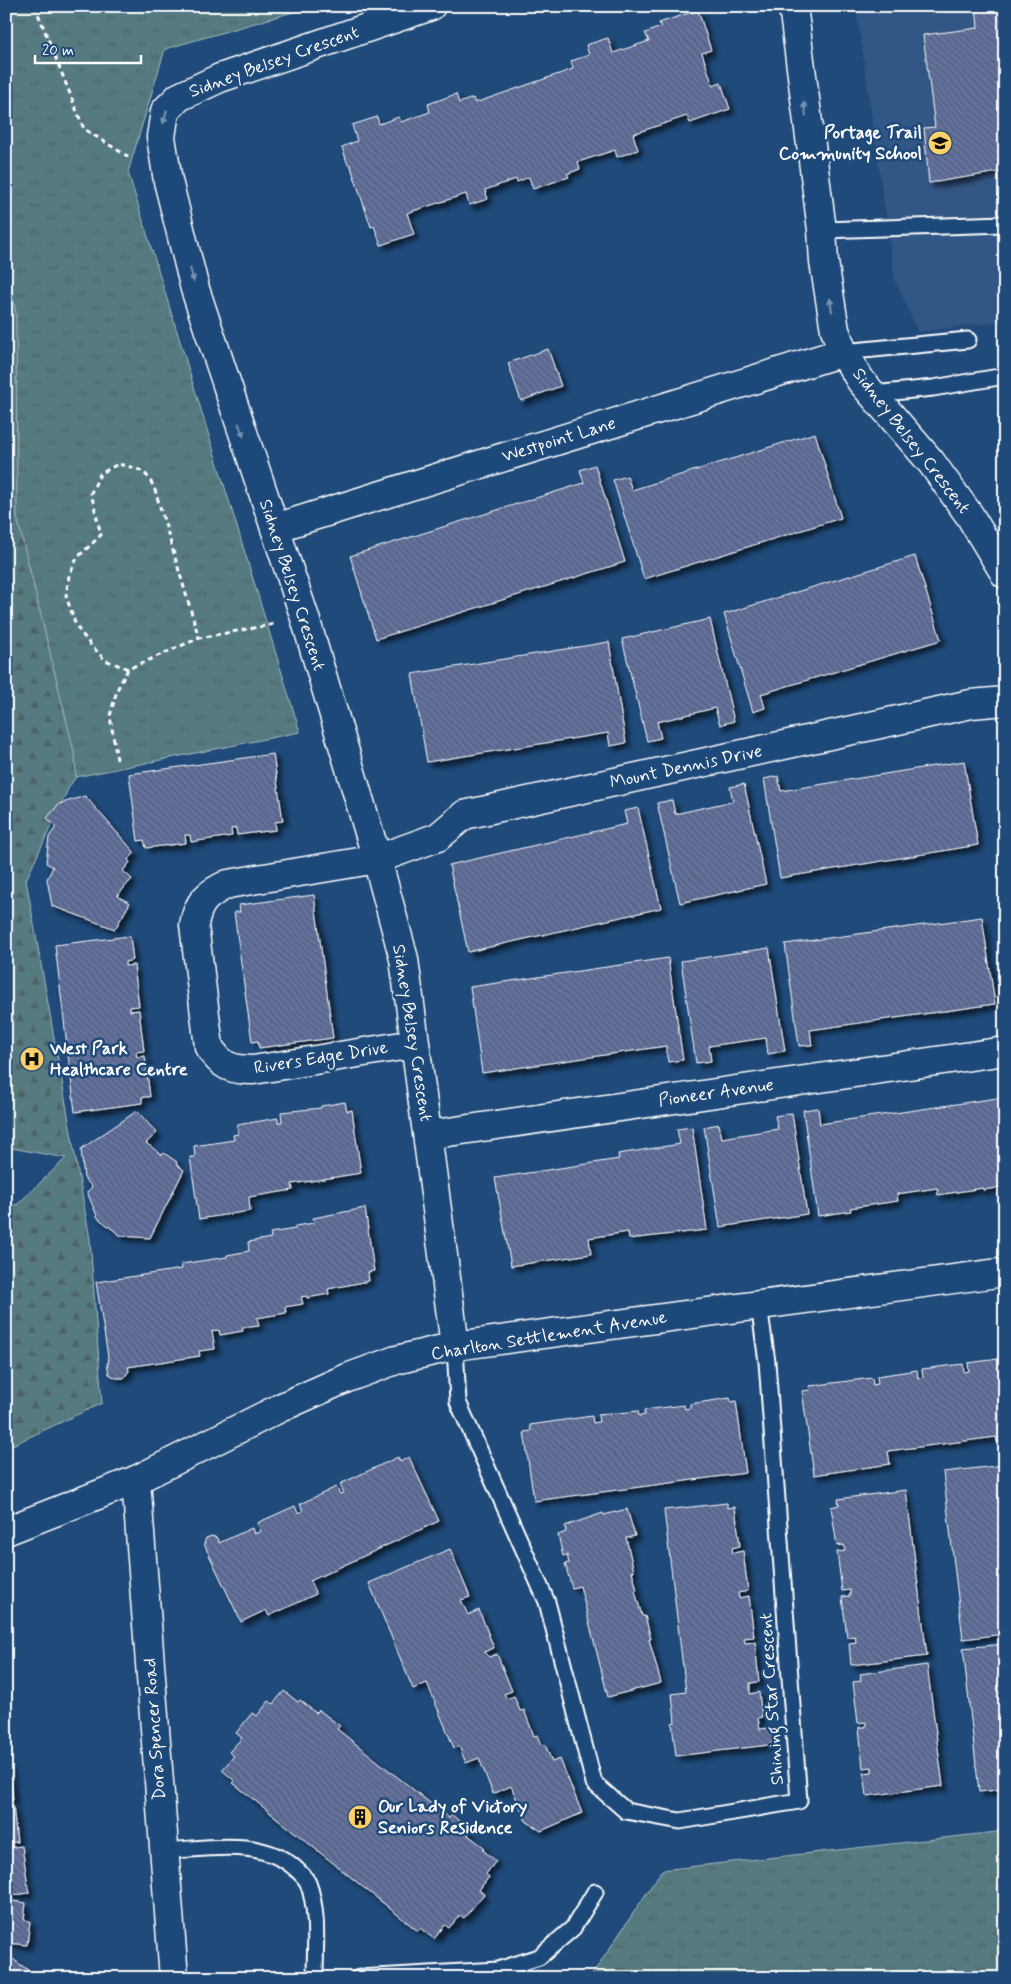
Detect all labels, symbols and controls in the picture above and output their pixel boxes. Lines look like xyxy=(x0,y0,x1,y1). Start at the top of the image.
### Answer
street label: Sidney Belsey Crescent xyxy=(186,20,362,104)
scale bar xyxy=(35,32,141,64)
text: 20 m xyxy=(42,41,74,61)
one-way arrow xyxy=(801,101,809,117)
one-way arrow xyxy=(161,109,169,125)
place label: Portage Trail Community School xyxy=(779,121,922,166)
school or university icon: Portage Trail Community School xyxy=(927,130,953,156)
one-way arrow xyxy=(188,268,196,283)
one-way arrow xyxy=(827,297,835,313)
street label: Sidney Belsey Crescent xyxy=(846,363,976,519)
street label: Westpoint Lane xyxy=(499,411,619,469)
one-way arrow xyxy=(238,423,246,438)
street label: Sidney Belsey Crescent xyxy=(253,496,331,674)
street label: Mount Dennis Drive xyxy=(608,739,764,795)
street label: Sidney Belsey Crescent xyxy=(386,943,438,1124)
street label: Rivers Edge Drive xyxy=(252,1036,390,1081)
place label: West Park Healthcare Centre xyxy=(49,1037,188,1082)
hospital icon: West Park Healthcare Centre xyxy=(19,1046,45,1072)
street label: Pioneer Avenue xyxy=(657,1073,775,1113)
street label: Charlton Settlement Avenue xyxy=(429,1305,669,1367)
street label: Shining Star Crescent xyxy=(754,1612,792,1786)
street label: Dora Spencer Road xyxy=(138,1657,172,1801)
place label: Our Lady of Victory Seniors Residence xyxy=(378,1795,527,1840)
building icon: Our Lady of Victory Seniors Residence xyxy=(347,1804,373,1830)

